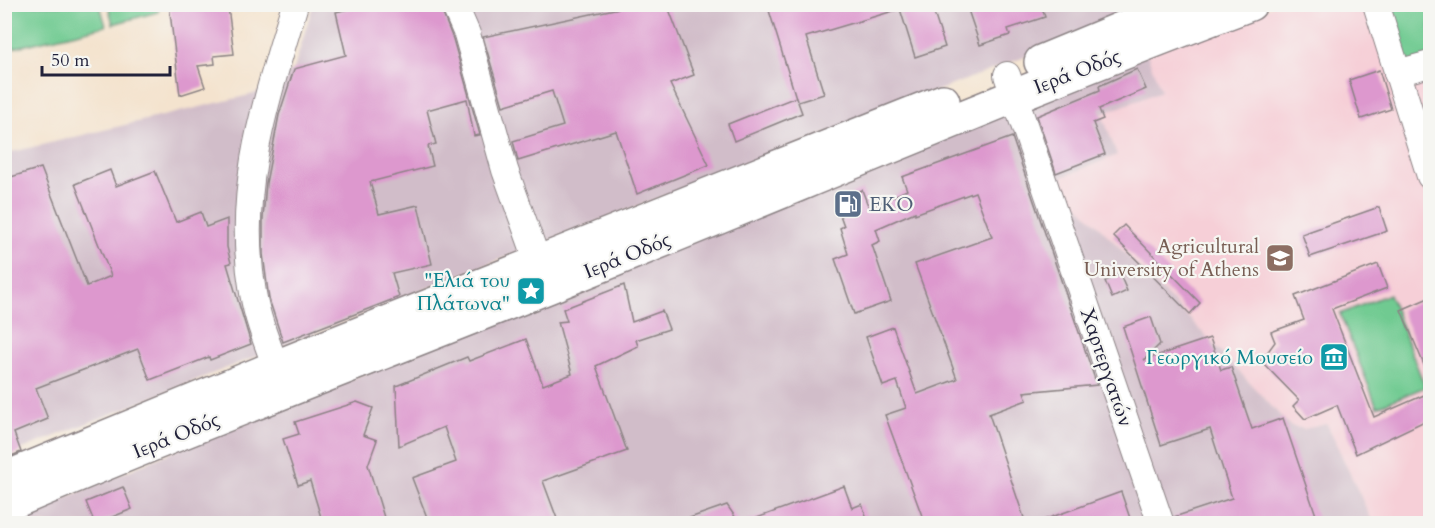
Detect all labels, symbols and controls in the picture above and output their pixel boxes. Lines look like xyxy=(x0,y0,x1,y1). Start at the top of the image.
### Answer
scale bar xyxy=(42,39,170,77)
street label: Ιερά Οδός xyxy=(1030,42,1125,100)
text: 50 m xyxy=(51,48,90,73)
fuel station icon: EKO xyxy=(832,188,864,220)
place label: EKO xyxy=(869,191,914,218)
street label: Ιερά Οδός xyxy=(580,226,675,285)
place label: Agricultural University of Athens xyxy=(1084,233,1259,283)
school or university icon: Agricultural University of Athens xyxy=(1264,242,1296,274)
place label: "Ελιά του Πλάτωνα" xyxy=(417,267,510,317)
place icon: "Ελιά του Πλάτωνα" xyxy=(515,275,547,307)
street label: Χαρτεργατών xyxy=(1074,304,1139,430)
museum icon: Γεωργικό Μουσείο xyxy=(1318,341,1350,373)
place label: Γεωργικό Μουσείο xyxy=(1146,344,1313,371)
street label: Ιερά Οδός xyxy=(129,406,224,465)

